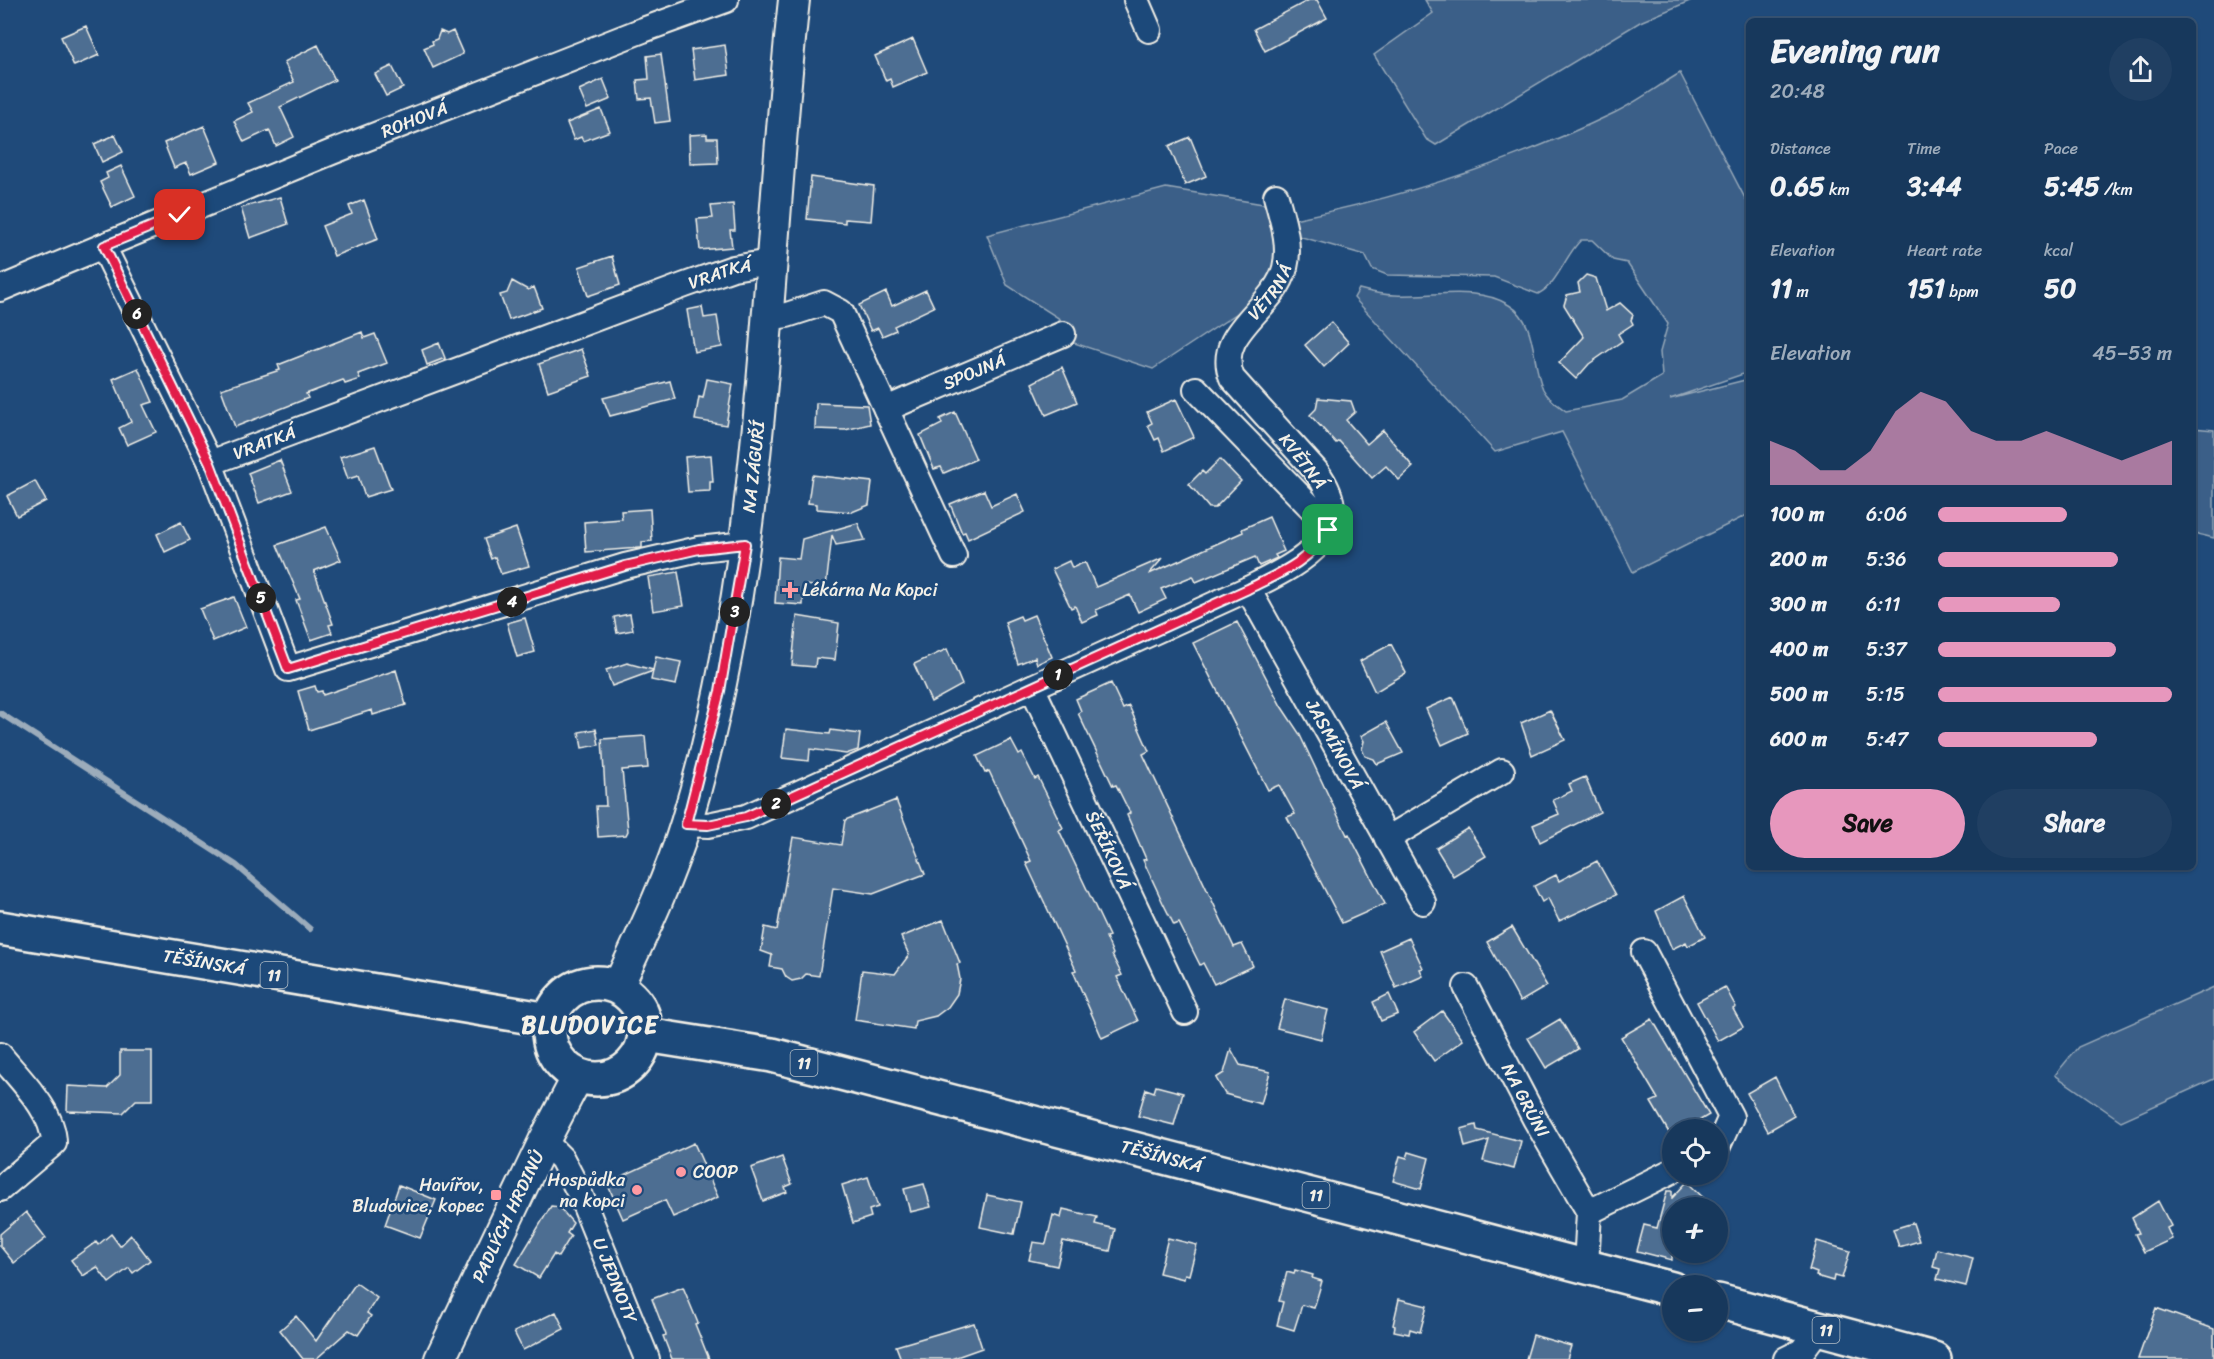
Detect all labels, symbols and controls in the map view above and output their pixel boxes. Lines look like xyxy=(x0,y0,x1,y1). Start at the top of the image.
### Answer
text: Evening run xyxy=(1770,22,1940,80)
button: share xyxy=(2109,38,2172,101)
text: 20:48 xyxy=(1770,74,1825,109)
street label: ROHOVÁ xyxy=(376,91,455,147)
text: Distance xyxy=(1770,134,1831,163)
text: Time xyxy=(1907,134,1941,163)
text: Pace xyxy=(2044,134,2078,163)
text: 0.65 xyxy=(1770,163,1825,209)
text: 3:44 xyxy=(1907,163,1962,209)
text: 5:45 xyxy=(2044,163,2100,209)
text: km xyxy=(1825,175,1850,204)
text: /km xyxy=(2100,175,2133,204)
pin xyxy=(154,189,205,240)
icon: check xyxy=(163,198,196,231)
text: Elevation xyxy=(1770,236,1835,265)
text: Heart rate xyxy=(1907,236,1982,265)
text: kcal xyxy=(2044,236,2073,265)
street label: VRATKÁ xyxy=(684,249,756,299)
street label: VĚTRNÁ xyxy=(1239,258,1302,328)
text: 11 xyxy=(1770,265,1792,311)
text: 151 xyxy=(1907,265,1945,311)
text: 50 xyxy=(2044,265,2076,311)
text: m xyxy=(1792,277,1809,306)
text: bpm xyxy=(1945,277,1979,306)
pin: 6 xyxy=(122,299,152,329)
text: 6 xyxy=(132,299,142,328)
text: Elevation xyxy=(1770,336,1851,371)
text: 45–53 m xyxy=(2092,336,2172,371)
street label: SPOJNÁ xyxy=(938,343,1013,399)
street label: VRATKÁ xyxy=(228,415,303,469)
street label: NA ZÁGUŘÍ xyxy=(733,417,775,514)
street label: KVĚTNÁ xyxy=(1270,426,1337,498)
text: 100 m xyxy=(1770,497,1824,532)
text: 6:06 xyxy=(1866,497,1907,532)
pin xyxy=(1302,504,1353,555)
icon: arrive xyxy=(1311,513,1344,546)
text: 200 m xyxy=(1770,542,1827,577)
text: 5:36 xyxy=(1866,542,1907,577)
place label: Lékárna Na Kopci xyxy=(802,574,938,606)
pin: 5 xyxy=(246,583,276,613)
text: 5 xyxy=(256,583,266,612)
marker: Lékárna Na Kopci xyxy=(783,583,797,597)
pin: 4 xyxy=(497,587,527,617)
text: 4 xyxy=(507,587,517,616)
text: 300 m xyxy=(1770,587,1827,622)
text: 6:11 xyxy=(1866,587,1901,622)
pin: 3 xyxy=(720,597,750,627)
text: 3 xyxy=(731,597,739,626)
text: 400 m xyxy=(1770,632,1828,667)
text: 5:37 xyxy=(1866,632,1907,667)
pin: 1 xyxy=(1043,660,1073,690)
text: 1 xyxy=(1055,660,1061,689)
text: 500 m xyxy=(1770,677,1828,712)
text: 5:15 xyxy=(1866,677,1905,712)
street label: JASMÍNOVÁ xyxy=(1296,692,1374,798)
text: 600 m xyxy=(1770,722,1827,757)
text: 5:47 xyxy=(1866,722,1908,757)
pin: 2 xyxy=(761,789,791,819)
text: 2 xyxy=(771,789,781,818)
button: Save xyxy=(1770,789,1965,858)
button: Share xyxy=(1977,789,2172,858)
street label: ŠEŘÍKOVÁ xyxy=(1076,805,1142,897)
street label: TĚŠÍNSKÁ xyxy=(160,940,250,985)
road number: 11 xyxy=(260,962,288,988)
district label: BLUDOVICE xyxy=(521,1004,659,1046)
road number: 11 xyxy=(790,1050,818,1076)
street label: NA GRŮNI xyxy=(1492,1057,1559,1144)
map controls xyxy=(1662,1119,1728,1341)
button: locate xyxy=(1662,1119,1728,1185)
street label: TĚŠÍNSKÁ xyxy=(1117,1130,1208,1183)
street label: PADLÝCH HRDINŮ xyxy=(463,1144,554,1288)
place label: COOP xyxy=(693,1156,739,1188)
place label: Hospůdka na kopci xyxy=(548,1164,626,1217)
marker: COOP xyxy=(674,1165,688,1179)
place label: Havířov, Bludovice, kopec xyxy=(352,1169,484,1222)
road number: 11 xyxy=(1302,1182,1330,1208)
marker: Hospůdka na kopci xyxy=(630,1183,644,1197)
marker: Havířov, Bludovice, kopec xyxy=(489,1188,503,1202)
button: + xyxy=(1662,1197,1728,1263)
street label: U JEDNOTY xyxy=(583,1233,647,1329)
button: − xyxy=(1662,1275,1728,1341)
road number: 11 xyxy=(1812,1317,1840,1343)

